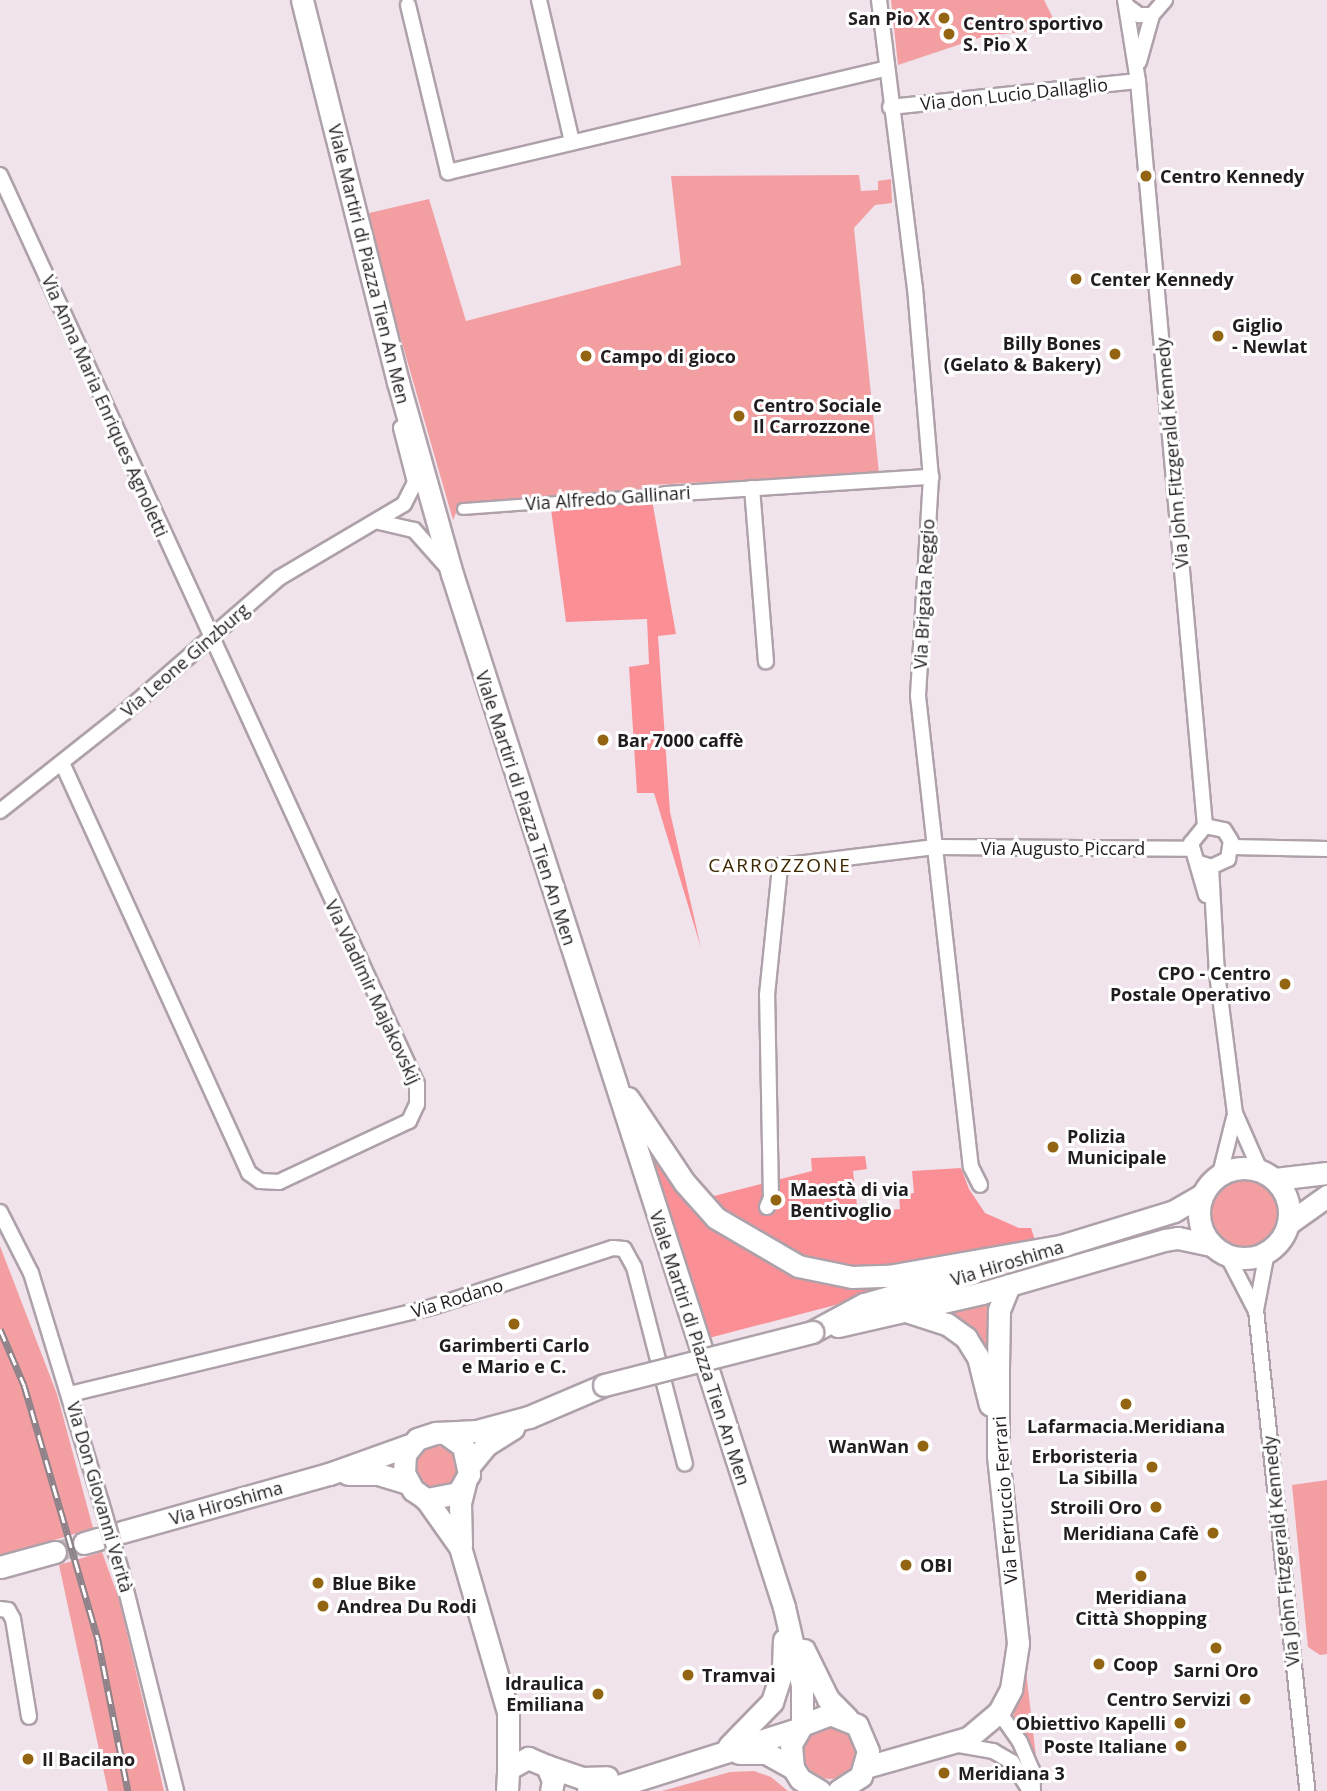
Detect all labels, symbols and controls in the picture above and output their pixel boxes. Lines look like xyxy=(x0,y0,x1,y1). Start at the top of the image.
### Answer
place label: San Pio X xyxy=(848,7,930,29)
marker: San Pio X xyxy=(936,10,952,26)
place label: Centro sportivo S. Pio X xyxy=(963,13,1103,56)
marker: Centro sportivo S. Pio X xyxy=(941,26,957,42)
street label: Via don Lucio Dallaglio xyxy=(919,73,1109,115)
street label: Viale Martiri di Piazza Tien An Men xyxy=(324,122,414,406)
place label: Centro Kennedy xyxy=(1160,165,1304,187)
marker: Centro Kennedy xyxy=(1138,168,1154,184)
place label: Center Kennedy xyxy=(1090,268,1234,290)
marker: Center Kennedy xyxy=(1068,271,1084,287)
street label: Via Anna Maria Enriques Agnoletti xyxy=(37,272,173,540)
place label: Giglio - Newlat xyxy=(1232,315,1307,358)
marker: Giglio - Newlat xyxy=(1210,328,1226,344)
place label: Billy Bones (Gelato & Bakery) xyxy=(944,333,1101,376)
street label: Via John Fitzgerald Kennedy xyxy=(1151,337,1193,569)
place label: Campo di gioco xyxy=(600,345,736,367)
marker: Billy Bones (Gelato & Bakery) xyxy=(1107,346,1123,362)
marker: Campo di gioco xyxy=(578,348,594,364)
place label: Centro Sociale Il Carrozzone xyxy=(753,395,882,438)
marker: Centro Sociale Il Carrozzone xyxy=(731,408,747,424)
street label: Via Alfredo Gallinari xyxy=(525,481,691,515)
street label: Via Brigata Reggio xyxy=(909,518,939,670)
street label: Via Leone Ginzburg xyxy=(117,599,253,721)
street label: Viale Martiri di Piazza Tien An Men xyxy=(471,668,581,948)
place label: Bar 7000 caffè xyxy=(617,729,743,751)
marker: Bar 7000 caffè xyxy=(595,732,611,748)
street label: Via Augusto Piccard xyxy=(981,837,1145,859)
district label: CARROZZONE xyxy=(709,855,851,877)
street label: Via Vladimir Majakovskij xyxy=(321,896,425,1088)
place label: CPO - Centro Postale Operativo xyxy=(1110,963,1271,1006)
marker: CPO - Centro Postale Operativo xyxy=(1277,976,1293,992)
place label: Polizia Municipale xyxy=(1067,1126,1166,1168)
marker: Polizia Municipale xyxy=(1045,1139,1061,1155)
place label: Maestà di via Bentivoglio xyxy=(790,1179,909,1222)
marker: Maestà di via Bentivoglio xyxy=(768,1192,784,1208)
street label: Viale Martiri di Piazza Tien An Men xyxy=(645,1208,755,1488)
street label: Via Hiroshima xyxy=(948,1236,1066,1290)
street label: Via Rodano xyxy=(409,1274,505,1322)
marker: Garimberti Carlo e Mario e C. xyxy=(506,1316,522,1332)
place label: Garimberti Carlo e Mario e C. xyxy=(439,1335,589,1378)
marker: Lafarmacia.Meridiana xyxy=(1118,1396,1134,1412)
street label: Via Don Giovanni Verità xyxy=(62,1399,138,1595)
street label: Via Ferruccio Ferrari xyxy=(988,1415,1022,1585)
place label: Lafarmacia.Meridiana xyxy=(1027,1415,1225,1437)
place label: WanWan xyxy=(829,1435,909,1457)
street label: Via John Fitzgerald Kennedy xyxy=(1258,1435,1304,1667)
marker: WanWan xyxy=(915,1438,931,1454)
place label: Erboristeria La Sibilla xyxy=(1032,1446,1138,1488)
marker: Erboristeria La Sibilla xyxy=(1144,1459,1160,1475)
street label: Via Hiroshima xyxy=(167,1477,285,1529)
place label: Stroili Oro xyxy=(1050,1496,1142,1518)
marker: Stroili Oro xyxy=(1148,1499,1164,1515)
place label: Meridiana Cafè xyxy=(1063,1522,1199,1544)
marker: Meridiana Cafè xyxy=(1205,1525,1221,1541)
place label: OBI xyxy=(920,1554,952,1576)
marker: OBI xyxy=(898,1557,914,1573)
marker: Meridiana Città Shopping xyxy=(1133,1568,1149,1584)
place label: Blue Bike xyxy=(332,1572,416,1594)
marker: Blue Bike xyxy=(310,1575,326,1591)
place label: Meridiana Città Shopping xyxy=(1075,1587,1207,1630)
place label: Andrea Du Rodi xyxy=(337,1595,477,1617)
marker: Andrea Du Rodi xyxy=(315,1598,331,1614)
marker: Sarni Oro xyxy=(1208,1640,1224,1656)
place label: Coop xyxy=(1113,1653,1158,1675)
marker: Coop xyxy=(1091,1656,1107,1672)
place label: Sarni Oro xyxy=(1174,1659,1258,1681)
place label: Tramvai xyxy=(702,1664,776,1686)
marker: Tramvai xyxy=(680,1667,696,1683)
place label: Idraulica Emiliana xyxy=(505,1673,584,1716)
marker: Idraulica Emiliana xyxy=(590,1686,606,1702)
place label: Centro Servizi xyxy=(1107,1688,1231,1710)
marker: Centro Servizi xyxy=(1237,1691,1253,1707)
place label: Obiettivo Kapelli xyxy=(1016,1712,1166,1734)
marker: Obiettivo Kapelli xyxy=(1172,1715,1188,1731)
place label: Poste Italiane xyxy=(1044,1735,1167,1757)
marker: Poste Italiane xyxy=(1173,1738,1189,1754)
place label: Il Bacilano xyxy=(42,1748,135,1770)
marker: Il Bacilano xyxy=(20,1751,36,1767)
place label: Meridiana 3 xyxy=(958,1762,1065,1784)
marker: Meridiana 3 xyxy=(936,1765,952,1781)

